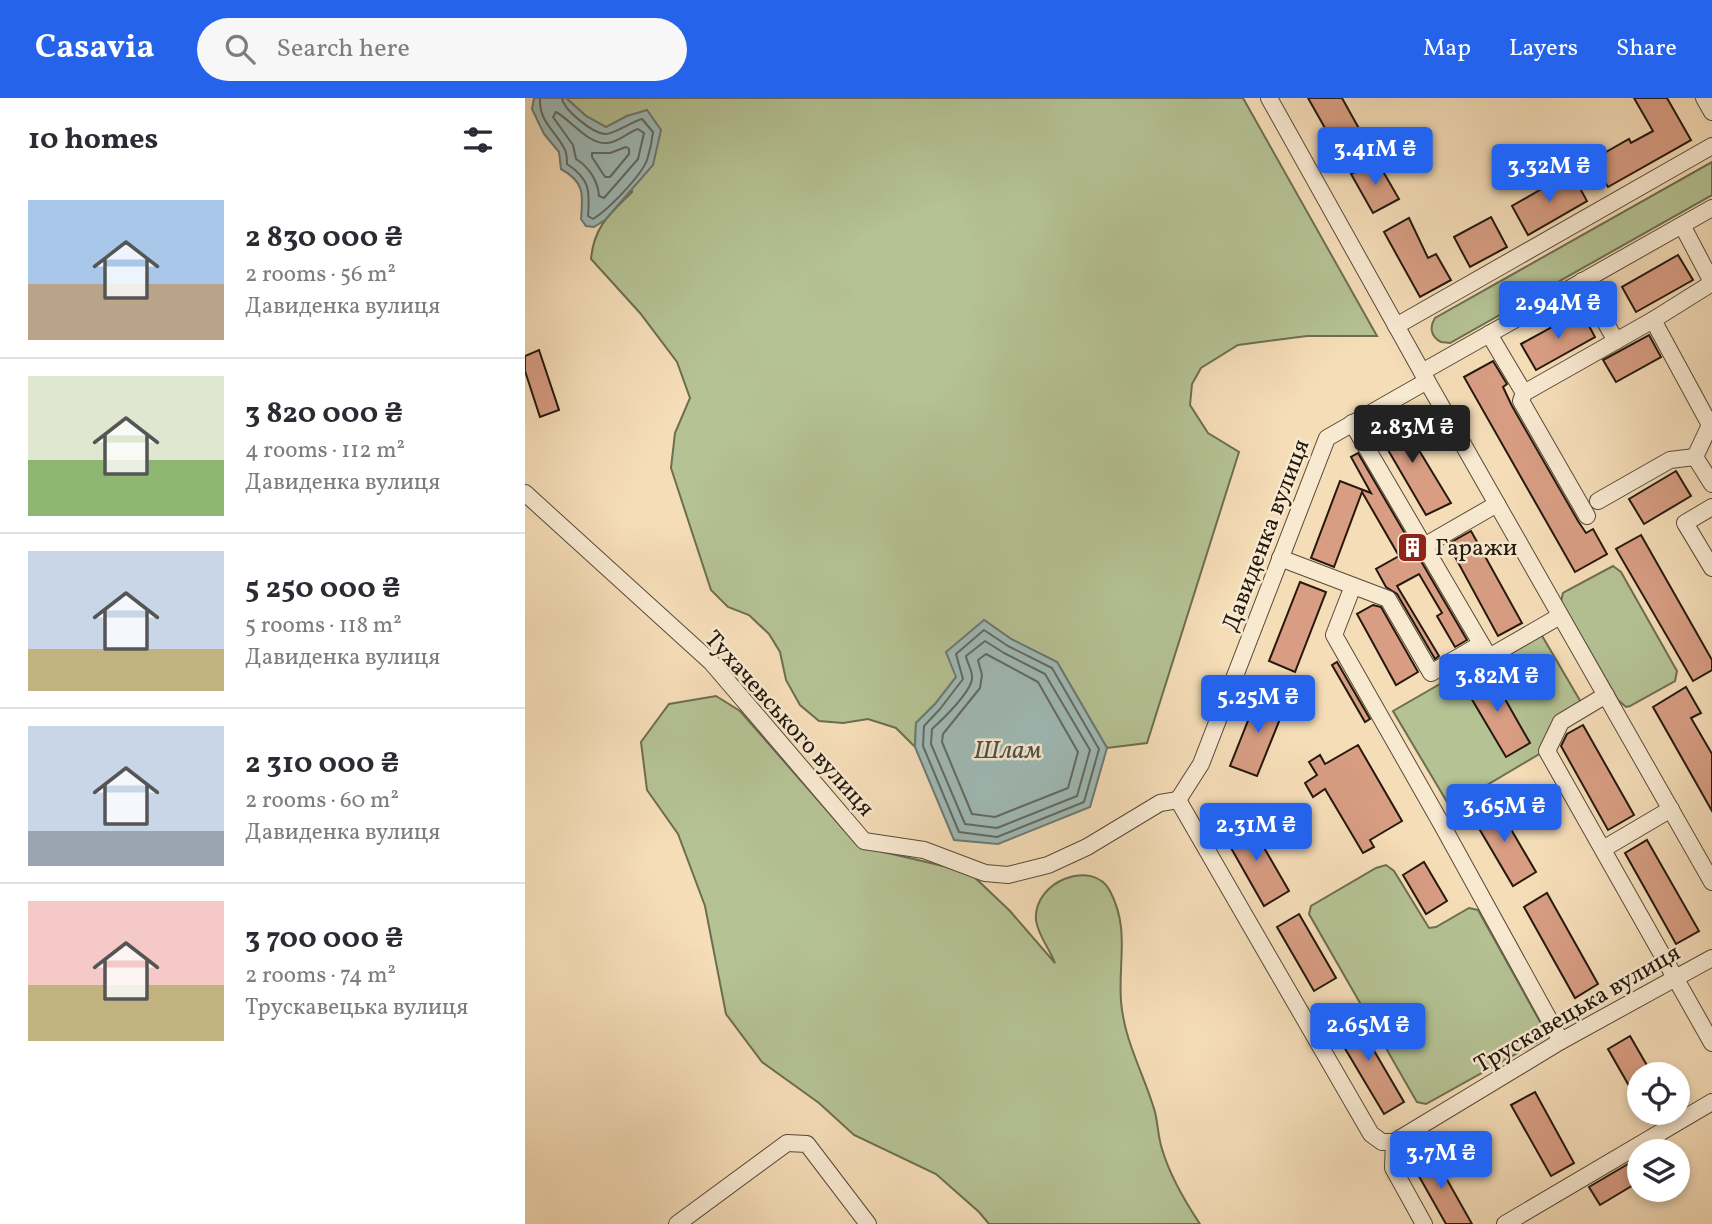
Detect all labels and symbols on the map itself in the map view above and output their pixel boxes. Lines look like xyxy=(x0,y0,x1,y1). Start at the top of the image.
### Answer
pin: 3.41M ₴ xyxy=(1310,127,1440,187)
pin: 3.32M ₴ xyxy=(1484,144,1614,204)
pin: 2.94M ₴ xyxy=(1493,282,1623,341)
pin: 2.83M ₴ xyxy=(1347,406,1477,465)
street label: Давиденка вулиця xyxy=(1214,434,1319,637)
building icon: Гаражи xyxy=(1395,530,1429,564)
place label: Гаражи xyxy=(1435,532,1517,566)
street label: Тухачевського вулиця xyxy=(696,624,881,825)
pin: 3.82M ₴ xyxy=(1432,654,1562,714)
pin: 5.25M ₴ xyxy=(1193,676,1323,735)
water label: Шлам xyxy=(974,733,1042,769)
pin: 3.65M ₴ xyxy=(1439,784,1569,844)
pin: 2.31M ₴ xyxy=(1191,804,1321,863)
street label: Трускавецька вулиця xyxy=(1469,937,1687,1083)
pin: 2.65M ₴ xyxy=(1303,1004,1433,1063)
pin: 3.7M ₴ xyxy=(1384,1132,1498,1191)

